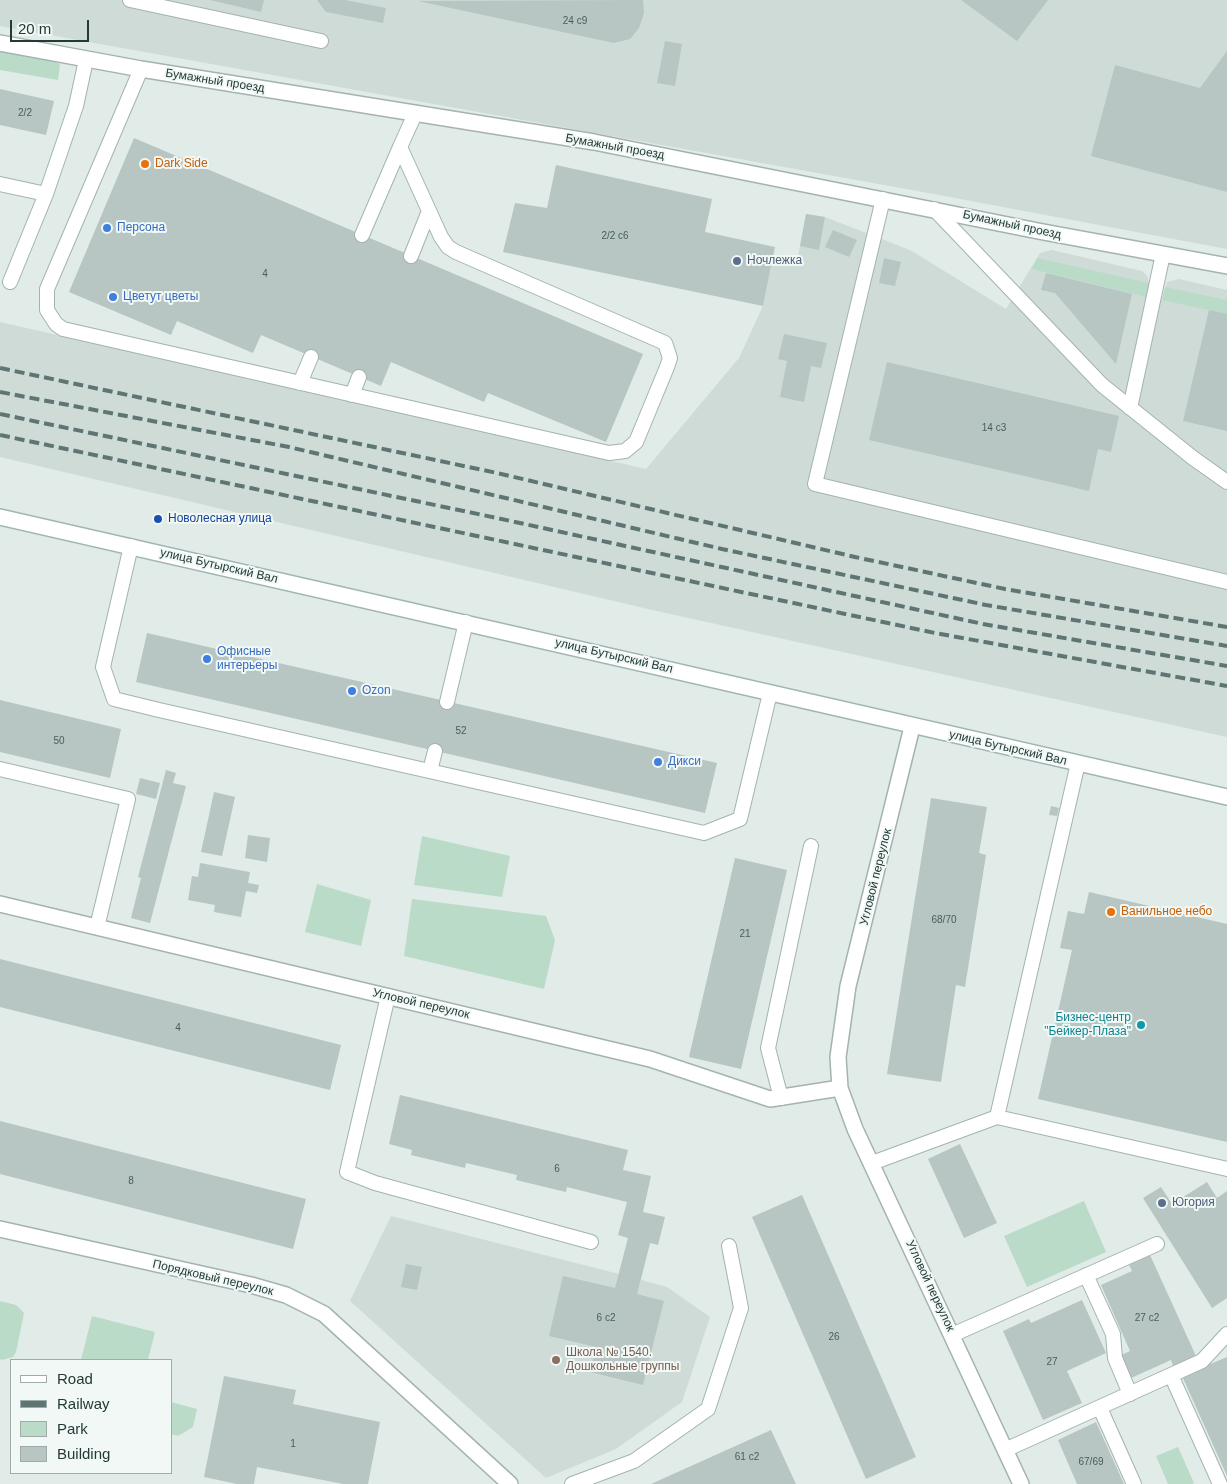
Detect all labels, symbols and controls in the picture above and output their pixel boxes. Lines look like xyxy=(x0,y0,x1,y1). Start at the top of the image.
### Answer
scale bar xyxy=(12,10,91,42)
house number: 24 с9 xyxy=(563,15,587,27)
text: 20 m xyxy=(18,20,51,37)
street label: Бумажный проезд xyxy=(164,66,266,96)
house number: 2/2 xyxy=(18,107,32,119)
street label: Бумажный проезд xyxy=(564,131,666,163)
place label: Dark Side xyxy=(155,157,208,171)
marker: Dark Side xyxy=(139,158,151,170)
street label: Бумажный проезд xyxy=(961,208,1063,242)
place label: Персона xyxy=(117,221,165,235)
marker: Персона xyxy=(101,222,113,234)
house number: 2/2 с6 xyxy=(601,230,629,242)
place label: Ночлежка xyxy=(747,254,802,268)
marker: Ночлежка xyxy=(731,255,743,267)
house number: 4 xyxy=(262,268,268,280)
place label: Цветут цветы xyxy=(123,290,198,304)
marker: Цветут цветы xyxy=(107,291,119,303)
house number: 14 с3 xyxy=(982,422,1006,434)
place label: Новолесная улица xyxy=(168,512,272,526)
marker: Новолесная улица xyxy=(152,513,164,525)
street label: улица Бутырский Вал xyxy=(159,545,279,587)
street label: улица Бутырский Вал xyxy=(554,635,674,677)
place label: Офисные интерьеры xyxy=(217,645,277,673)
marker: Офисные интерьеры xyxy=(201,653,213,665)
place label: Ozon xyxy=(362,684,391,698)
marker: Ozon xyxy=(346,685,358,697)
house number: 52 xyxy=(455,725,467,737)
street label: улица Бутырский Вал xyxy=(948,727,1068,769)
house number: 50 xyxy=(53,735,65,747)
place label: Дикси xyxy=(668,755,701,769)
marker: Дикси xyxy=(652,756,664,768)
street label: Угловой переулок xyxy=(857,827,895,927)
place label: Ванильное небо xyxy=(1121,905,1212,919)
marker: Ванильное небо xyxy=(1105,906,1117,918)
house number: 68/70 xyxy=(931,914,957,926)
house number: 21 xyxy=(739,928,751,940)
street label: Угловой переулок xyxy=(371,986,471,1022)
place label: Бизнес-центр "Бейкер-Плаза" xyxy=(1044,1011,1131,1039)
marker: Бизнес-центр "Бейкер-Плаза" xyxy=(1135,1019,1147,1031)
house number: 4 xyxy=(175,1022,181,1034)
house number: 6 xyxy=(554,1163,560,1175)
house number: 8 xyxy=(128,1175,134,1187)
place label: Югория xyxy=(1172,1196,1215,1210)
marker: Югория xyxy=(1156,1197,1168,1209)
street label: Угловой переулок xyxy=(903,1238,957,1334)
street label: Порядковый переулок xyxy=(151,1257,275,1299)
house number: 6 с2 xyxy=(597,1312,615,1324)
house number: 27 с2 xyxy=(1135,1312,1159,1324)
house number: 26 xyxy=(828,1331,840,1343)
place label: Школа № 1540. Дошкольные группы xyxy=(566,1346,679,1374)
marker: Школа № 1540. Дошкольные группы xyxy=(550,1354,562,1366)
house number: 27 xyxy=(1046,1356,1058,1368)
legend xyxy=(10,1359,172,1474)
text: Road xyxy=(57,1370,93,1387)
text: Railway xyxy=(57,1395,110,1412)
text: Park xyxy=(57,1420,88,1437)
house number: 1 xyxy=(290,1438,296,1450)
text: Building xyxy=(57,1445,110,1462)
house number: 61 с2 xyxy=(735,1451,759,1463)
house number: 67/69 xyxy=(1078,1456,1104,1468)

